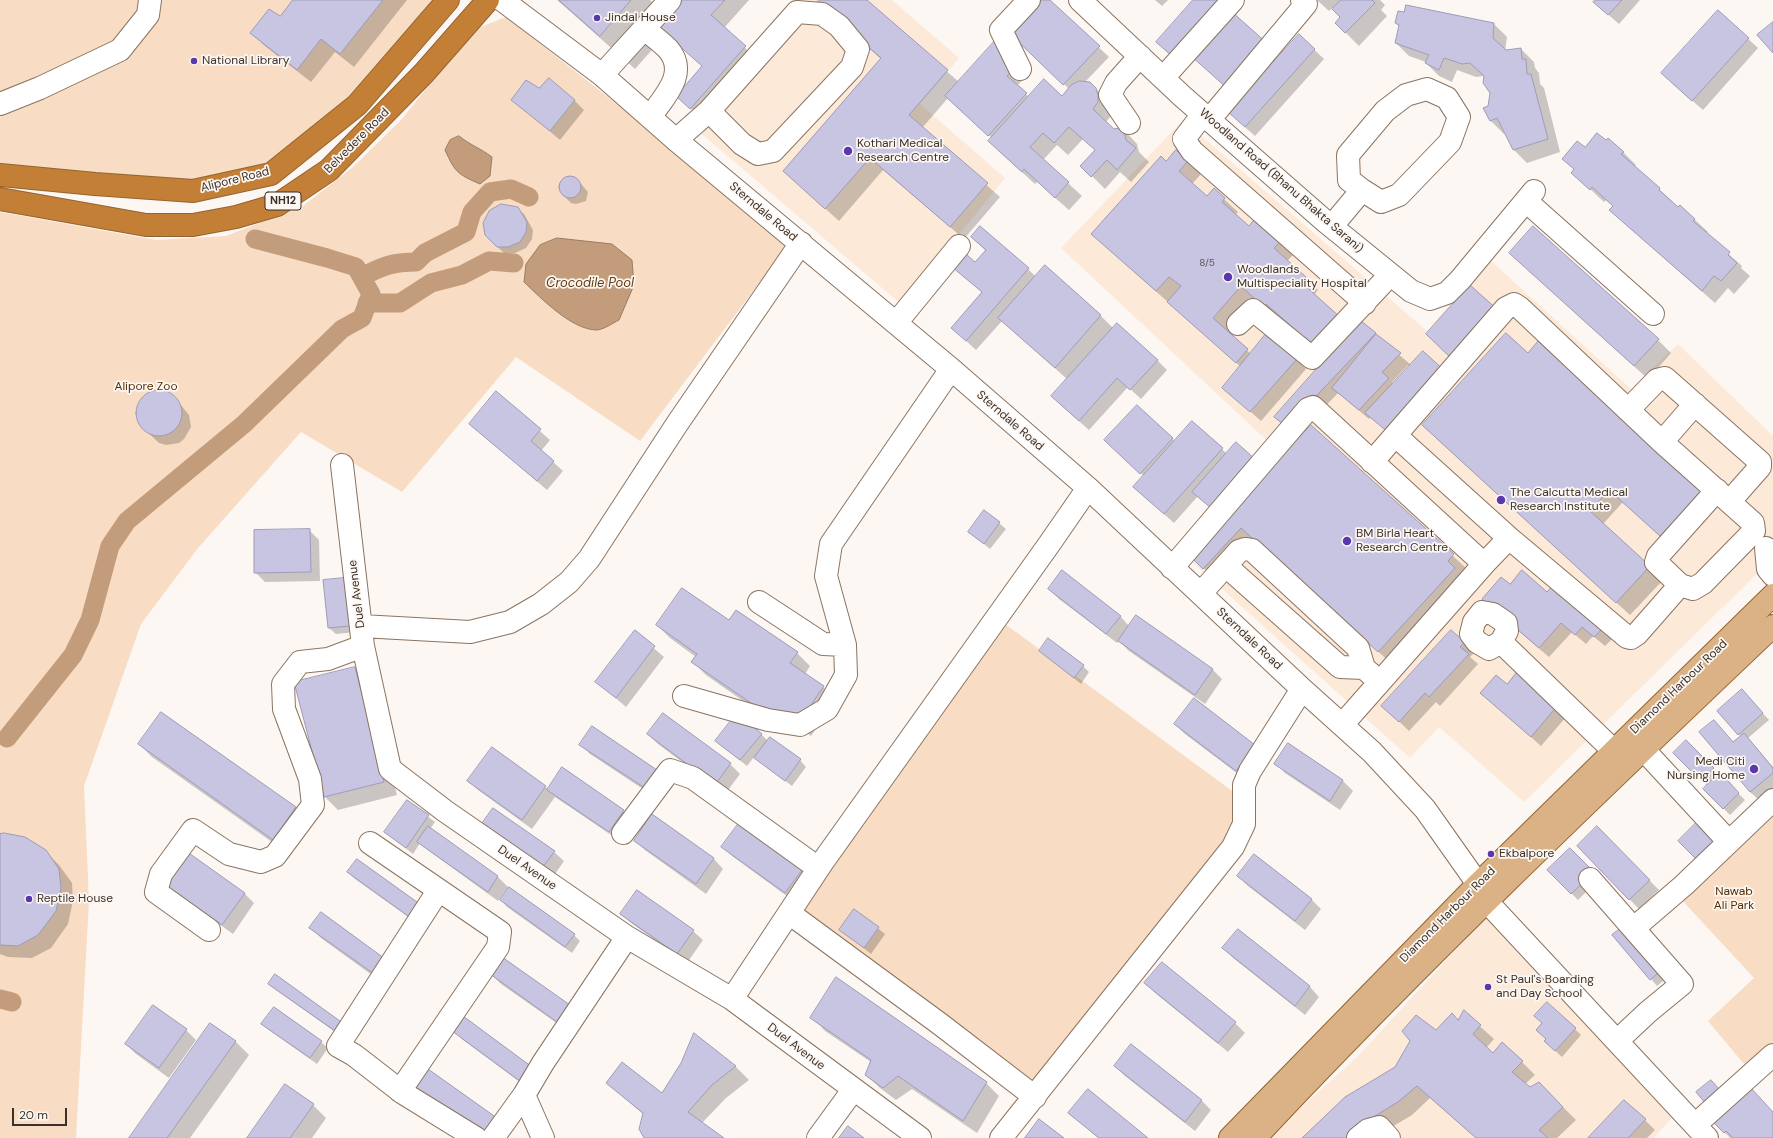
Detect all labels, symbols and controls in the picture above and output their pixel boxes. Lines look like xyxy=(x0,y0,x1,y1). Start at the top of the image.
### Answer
place label: Jindal House xyxy=(605,11,676,25)
marker: Jindal House xyxy=(592,13,602,23)
place label: National Library xyxy=(202,54,289,68)
marker: National Library xyxy=(189,56,199,66)
street label: Belvedere Road xyxy=(321,105,393,177)
street label: Woodland Road (Bhanu Bhakta Sarani) xyxy=(1196,106,1366,256)
place label: Kothari Medical Research Centre xyxy=(857,137,949,165)
marker: Kothari Medical Research Centre xyxy=(842,145,854,157)
street label: Alipore Road xyxy=(199,165,271,195)
street label: Sterndale Road xyxy=(726,179,800,245)
road number: NH12 xyxy=(265,192,301,210)
house number: 8/5 xyxy=(1199,257,1215,269)
place label: Woodlands Multispeciality Hospital xyxy=(1237,263,1367,291)
marker: Woodlands Multispeciality Hospital xyxy=(1222,271,1234,283)
water label: Crocodile Pool xyxy=(546,276,634,292)
park label: Alipore Zoo xyxy=(114,380,178,394)
street label: Sterndale Road xyxy=(973,388,1047,454)
place label: The Calcutta Medical Research Institute xyxy=(1510,486,1628,514)
marker: The Calcutta Medical Research Institute xyxy=(1495,494,1507,506)
place label: BM Birla Heart Research Centre xyxy=(1356,527,1448,555)
marker: BM Birla Heart Research Centre xyxy=(1341,535,1353,547)
street label: Duel Avenue xyxy=(346,559,368,629)
street label: Sterndale Road xyxy=(1213,605,1285,673)
street label: Diamond Harbour Road xyxy=(1627,637,1731,737)
place label: Medi Citi Nursing Home xyxy=(1667,755,1745,783)
marker: Medi Citi Nursing Home xyxy=(1748,763,1760,775)
street label: Duel Avenue xyxy=(495,842,559,894)
place label: Ekbalpore xyxy=(1499,847,1554,861)
marker: Ekbalpore xyxy=(1486,849,1496,859)
street label: Diamond Harbour Road xyxy=(1397,864,1499,966)
park label: Nawab Ali Park xyxy=(1714,885,1754,913)
place label: Reptile House xyxy=(37,892,113,906)
marker: Reptile House xyxy=(24,894,34,904)
place label: St Paul's Boarding and Day School xyxy=(1496,973,1594,1001)
marker: St Paul's Boarding and Day School xyxy=(1483,982,1493,992)
street label: Duel Avenue xyxy=(764,1021,828,1073)
scale bar xyxy=(14,1100,69,1126)
text: 20 m xyxy=(19,1107,48,1123)

